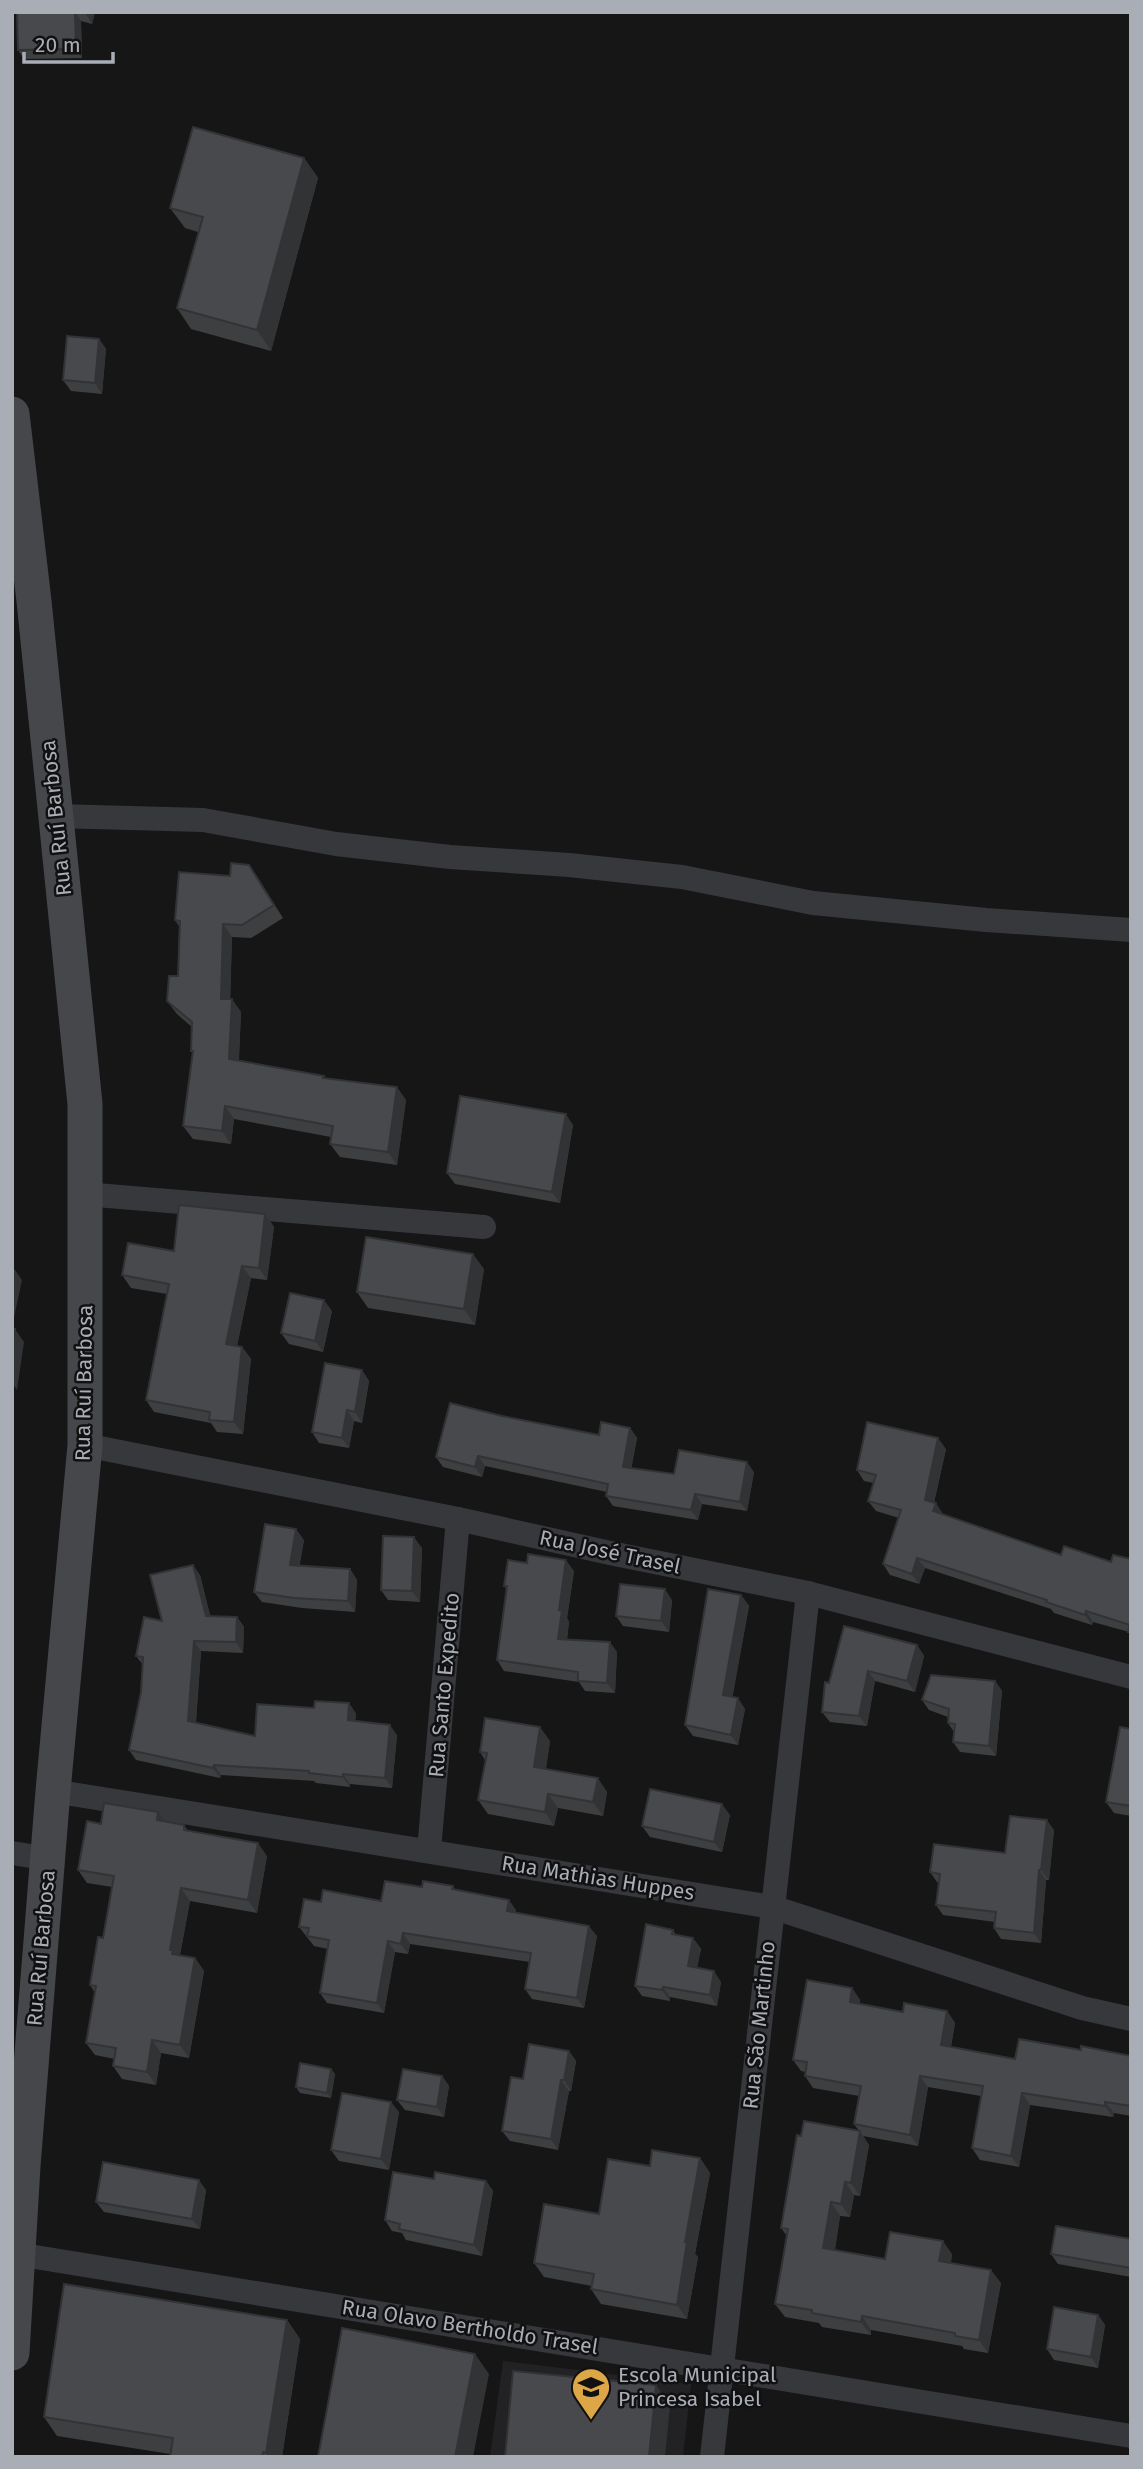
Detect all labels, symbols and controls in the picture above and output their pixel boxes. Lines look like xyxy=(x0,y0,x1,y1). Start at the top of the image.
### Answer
scale bar xyxy=(24,21,114,65)
text: 20 m xyxy=(35,32,81,58)
street label: Rua Ruí Barbosa xyxy=(35,739,77,897)
street label: Rua Ruí Barbosa xyxy=(70,1305,98,1461)
street label: Rua José Trasel xyxy=(537,1524,683,1580)
street label: Rua Santo Expedito xyxy=(423,1591,465,1779)
street label: Rua Mathias Huppes xyxy=(500,1850,696,1906)
street label: Rua Ruí Barbosa xyxy=(21,1869,61,2027)
street label: Rua São Martinho xyxy=(737,1940,781,2110)
street label: Rua Olavo Bertholdo Trasel xyxy=(340,2294,600,2360)
place label: Escola Municipal Princesa Isabel xyxy=(618,2362,776,2412)
school or university icon: Escola Municipal Princesa Isabel xyxy=(570,2366,612,2421)

